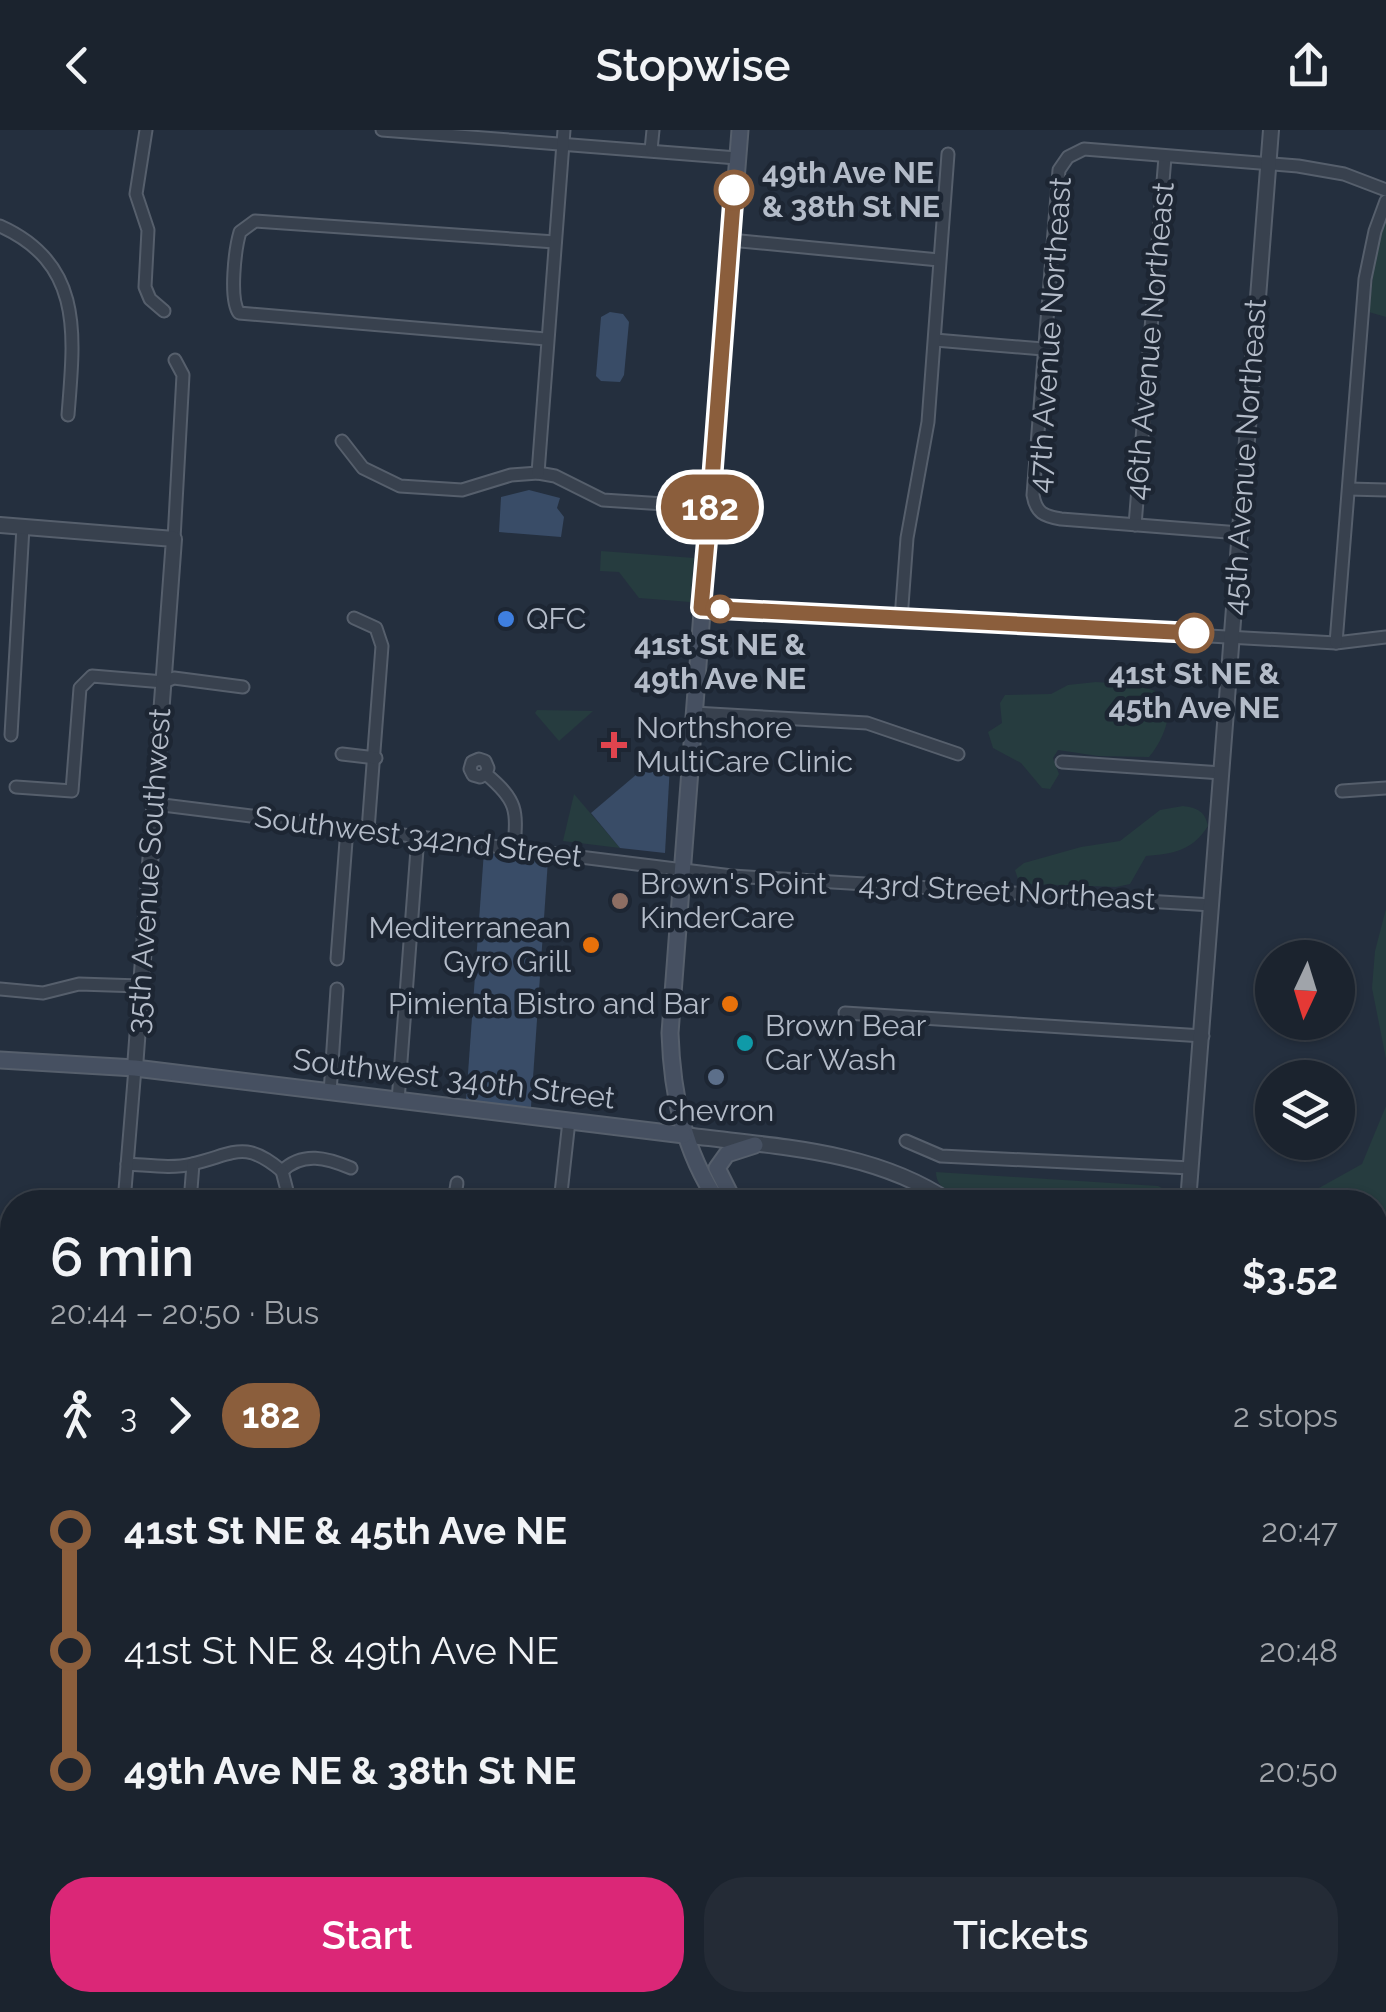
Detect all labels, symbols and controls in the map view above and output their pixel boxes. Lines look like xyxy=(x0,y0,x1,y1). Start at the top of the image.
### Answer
icon: back xyxy=(50,38,105,93)
icon: share xyxy=(1281,38,1336,93)
text: Stopwise xyxy=(596,39,790,92)
place label: 49th Ave NE & 38th St NE xyxy=(762,155,940,224)
marker: 49th Ave NE & 38th St NE xyxy=(715,171,753,209)
street label: 47th Avenue Northeast xyxy=(1021,176,1078,494)
street label: 46th Avenue Northeast xyxy=(1118,181,1181,501)
street label: 45th Avenue Northeast xyxy=(1216,298,1273,616)
line badge: 182 xyxy=(652,474,768,540)
text: 182 xyxy=(681,487,739,528)
marker: 41st St NE & 49th Ave NE xyxy=(707,596,733,622)
place label: QFC xyxy=(526,601,586,636)
marker: QFC xyxy=(495,608,517,630)
marker: 41st St NE & 45th Ave NE xyxy=(1175,614,1213,652)
place label: 41st St NE & 49th Ave NE xyxy=(634,627,806,696)
place label: 41st St NE & 45th Ave NE xyxy=(1108,656,1280,725)
street label: 35th Avenue Southwest xyxy=(120,707,177,1035)
place label: Northshore MultiCare Clinic xyxy=(636,710,853,779)
marker: Northshore MultiCare Clinic xyxy=(601,732,627,758)
street label: Southwest 342nd Street xyxy=(252,799,584,874)
place label: Brown's Point KinderCare xyxy=(640,866,827,935)
street label: 43rd Street Northeast xyxy=(858,866,1156,917)
marker: Brown's Point KinderCare xyxy=(609,890,631,912)
place label: Mediterranean Gyro Grill xyxy=(368,910,572,979)
marker: Mediterranean Gyro Grill xyxy=(580,934,602,956)
north arrow xyxy=(1255,940,1355,1040)
map controls xyxy=(1255,940,1355,1160)
place label: Pimienta Bistro and Bar xyxy=(388,986,710,1021)
marker: Pimienta Bistro and Bar xyxy=(719,993,741,1015)
place label: Brown Bear Car Wash xyxy=(765,1008,927,1077)
marker: Brown Bear Car Wash xyxy=(734,1032,756,1054)
street label: Southwest 340th Street xyxy=(291,1041,617,1116)
button: layers xyxy=(1255,1060,1355,1160)
marker: Chevron xyxy=(705,1066,727,1088)
place label: Chevron xyxy=(658,1093,774,1128)
text: 6 min xyxy=(50,1224,194,1289)
text: $3.52 xyxy=(1242,1253,1338,1298)
text: 20:44 – 20:50 · Bus xyxy=(50,1294,319,1331)
icon: walk xyxy=(50,1388,105,1443)
icon: forward xyxy=(152,1388,207,1443)
text: 182 xyxy=(242,1395,300,1436)
text: 3 xyxy=(120,1397,137,1434)
text: 2 stops xyxy=(1233,1397,1338,1434)
text: 41st St NE & 45th Ave NE xyxy=(124,1508,567,1553)
text: 20:47 xyxy=(1261,1512,1338,1549)
text: 41st St NE & 49th Ave NE xyxy=(124,1628,559,1673)
text: 20:48 xyxy=(1259,1632,1338,1669)
text: 49th Ave NE & 38th St NE xyxy=(124,1748,576,1793)
text: 20:50 xyxy=(1259,1752,1338,1789)
button: Start xyxy=(50,1877,684,1992)
button: Tickets xyxy=(704,1877,1338,1992)

